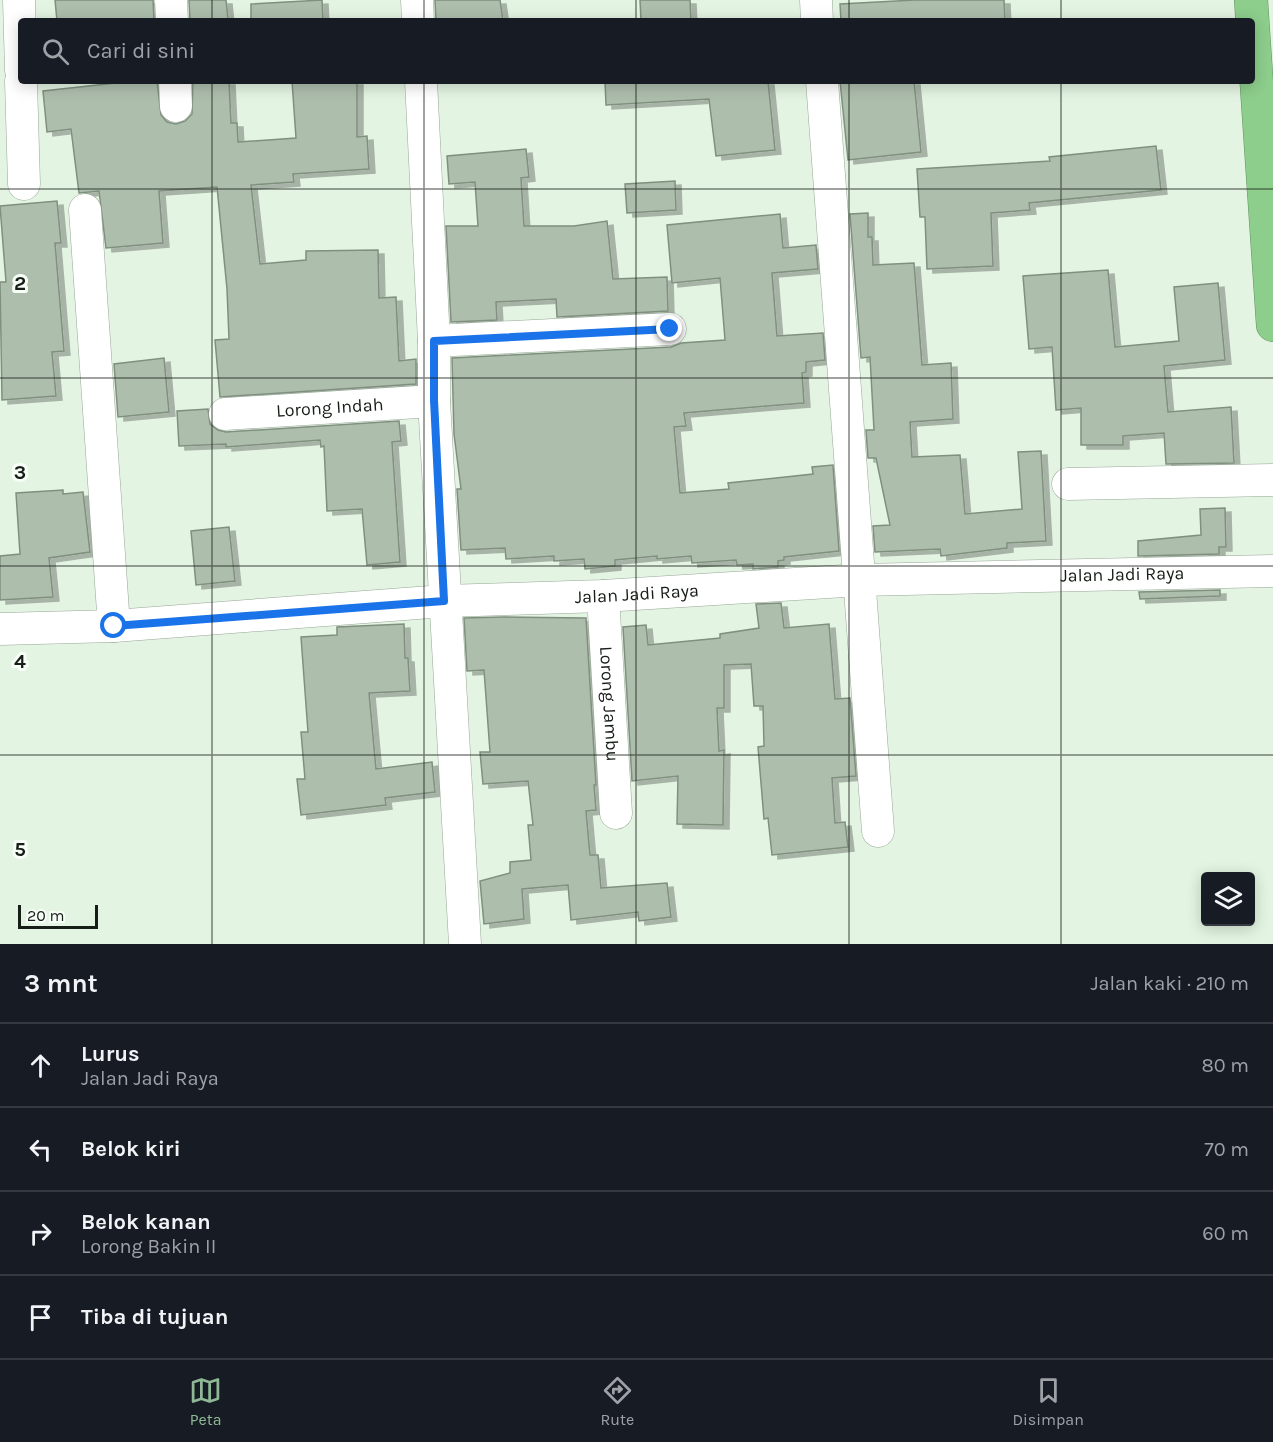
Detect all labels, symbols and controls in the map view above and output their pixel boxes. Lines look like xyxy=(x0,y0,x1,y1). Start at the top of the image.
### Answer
search box xyxy=(18,18,1255,84)
icon: search xyxy=(39,35,72,68)
text: Cari di sini xyxy=(87,38,195,64)
text: 2 xyxy=(14,272,26,295)
route end xyxy=(656,315,682,341)
street label: Lorong Indah xyxy=(276,393,384,422)
text: 3 xyxy=(14,461,26,484)
street label: Jalan Jadi Raya xyxy=(1060,562,1185,587)
street label: Jalan Jadi Raya xyxy=(575,579,699,608)
route start xyxy=(100,612,126,638)
street label: Lorong Jambu xyxy=(595,645,624,762)
text: 4 xyxy=(14,650,26,673)
text: 5 xyxy=(14,838,26,861)
map controls xyxy=(1201,872,1255,926)
button: layers xyxy=(1201,872,1255,926)
scale bar xyxy=(18,902,98,930)
text: 20 m xyxy=(27,906,65,925)
text: 3 mnt xyxy=(24,968,98,999)
text: Jalan kaki · 210 m xyxy=(1090,972,1249,995)
text: Lurus xyxy=(81,1041,140,1067)
icon: ahead xyxy=(24,1049,57,1082)
text: 80 m xyxy=(1201,1054,1249,1077)
text: Jalan Jadi Raya xyxy=(81,1067,219,1090)
icon: left xyxy=(24,1133,57,1166)
text: Belok kiri xyxy=(81,1136,181,1162)
text: 70 m xyxy=(1204,1138,1249,1161)
text: Belok kanan xyxy=(81,1209,211,1235)
icon: right xyxy=(24,1217,57,1250)
text: 60 m xyxy=(1202,1222,1249,1245)
text: Lorong Bakin II xyxy=(81,1235,216,1258)
icon: arrive xyxy=(24,1301,57,1334)
text: Tiba di tujuan xyxy=(81,1304,228,1330)
tab: Peta xyxy=(189,1374,222,1429)
tab: Rute xyxy=(600,1374,634,1429)
tab: Disimpan xyxy=(1013,1374,1084,1429)

